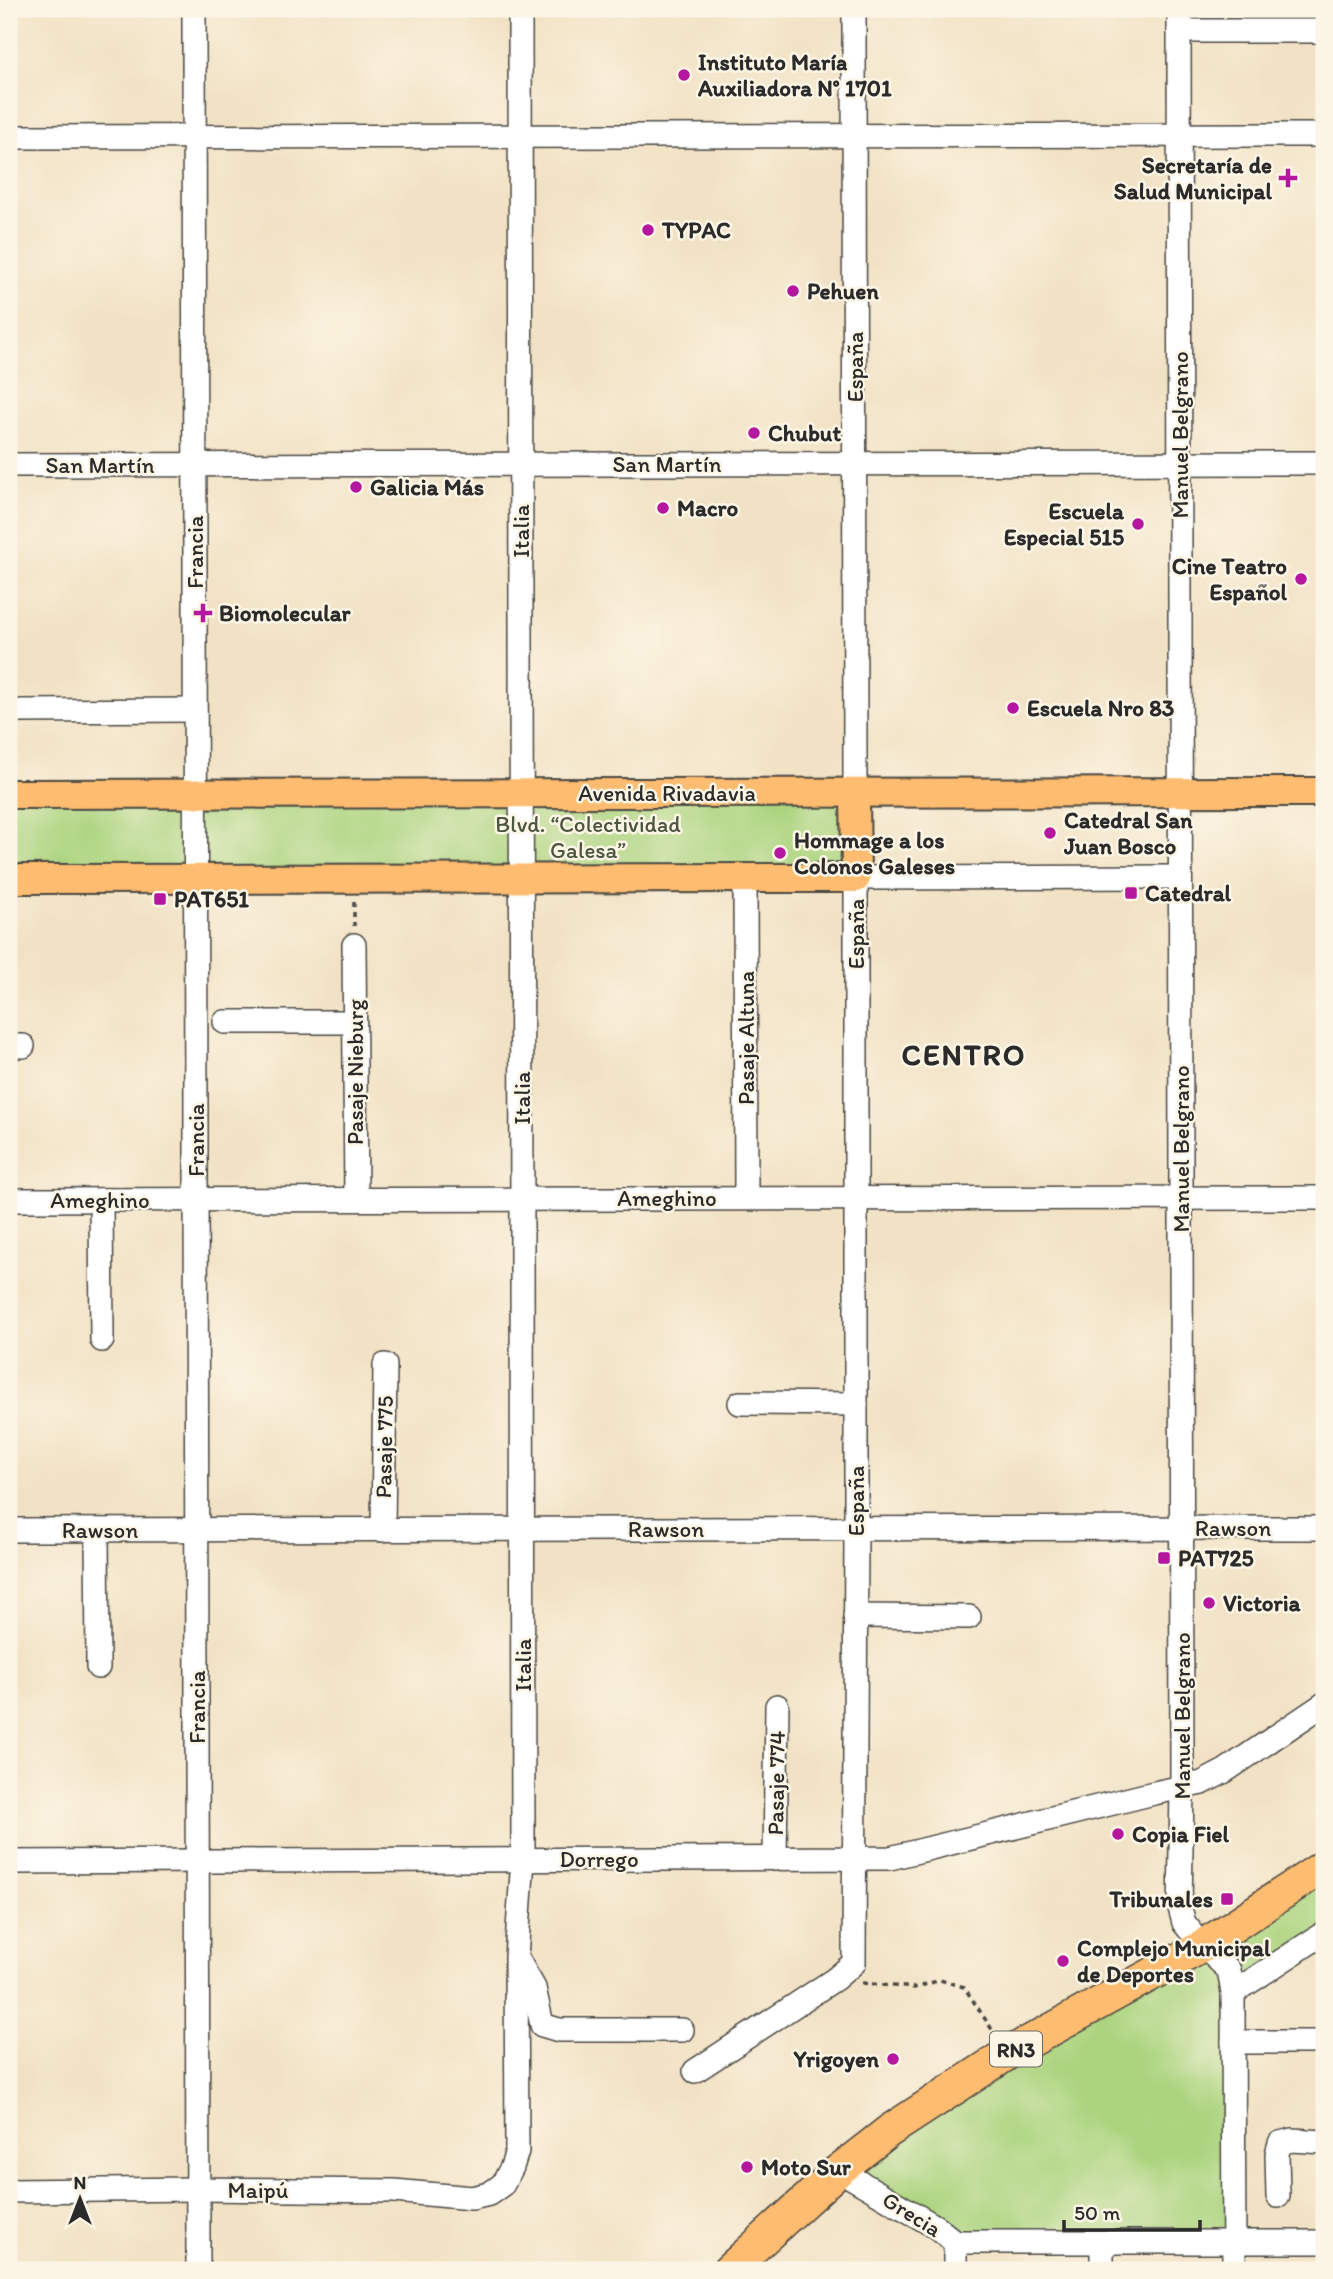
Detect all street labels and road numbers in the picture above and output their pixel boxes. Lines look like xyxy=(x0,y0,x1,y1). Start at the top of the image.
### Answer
street label: España xyxy=(841,332,869,402)
street label: Manuel Belgrano xyxy=(1166,351,1194,519)
street label: San Martín xyxy=(612,450,722,478)
street label: San Martín xyxy=(45,451,155,479)
street label: Italia xyxy=(507,504,535,558)
street label: Francia xyxy=(181,515,209,589)
street label: Avenida Rivadavia xyxy=(578,779,756,807)
street label: España xyxy=(842,899,870,969)
street label: Pasaje Altuna xyxy=(732,971,760,1105)
street label: Pasaje Nieburg xyxy=(341,999,369,1145)
street label: Manuel Belgrano xyxy=(1167,1065,1195,1233)
street label: Italia xyxy=(508,1071,536,1125)
street label: Francia xyxy=(182,1103,210,1177)
street label: Ameghino xyxy=(617,1184,717,1212)
street label: Ameghino xyxy=(50,1186,150,1214)
street label: Pasaje 775 xyxy=(369,1395,399,1499)
street label: España xyxy=(842,1466,870,1536)
street label: Rawson xyxy=(1195,1514,1271,1542)
street label: Rawson xyxy=(628,1515,704,1543)
street label: Rawson xyxy=(62,1516,138,1544)
street label: Manuel Belgrano xyxy=(1168,1632,1196,1800)
street label: Italia xyxy=(509,1638,537,1692)
street label: Francia xyxy=(183,1670,211,1744)
street label: Pasaje 774 xyxy=(761,1730,791,1835)
street label: Dorrego xyxy=(559,1845,639,1873)
road number: RN3 xyxy=(990,2032,1042,2066)
street label: Maipú xyxy=(228,2176,289,2204)
street label: Grecia xyxy=(877,2185,947,2243)

